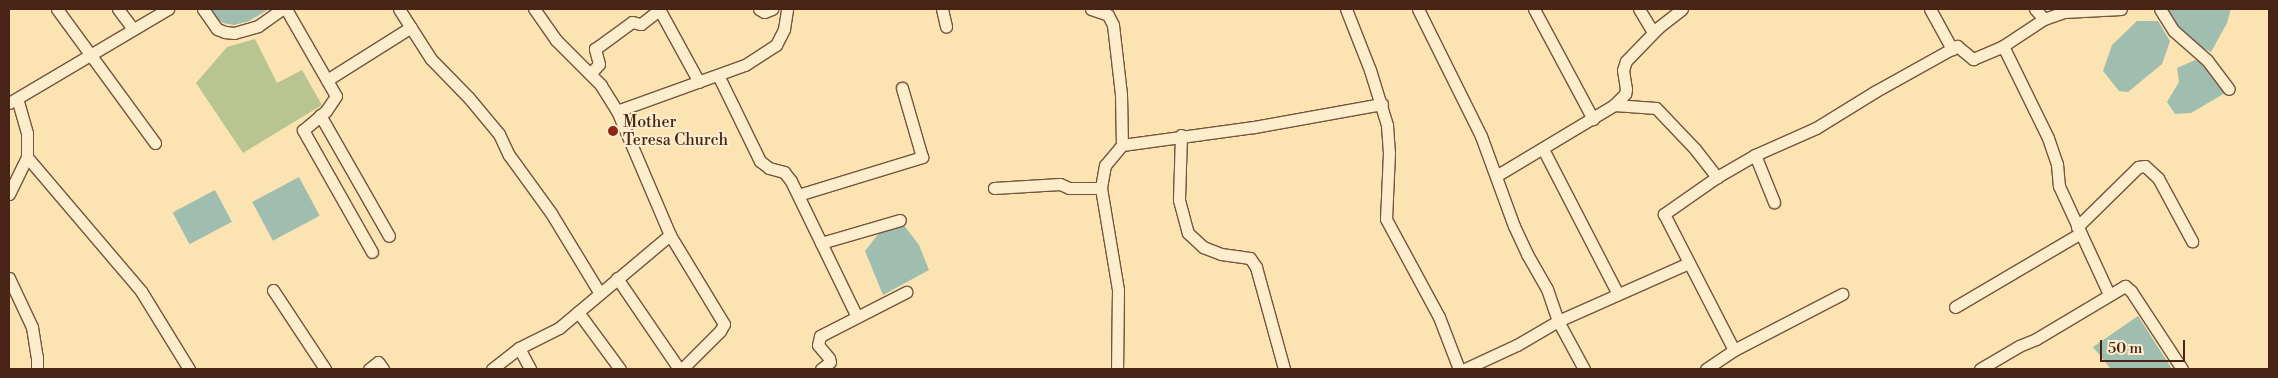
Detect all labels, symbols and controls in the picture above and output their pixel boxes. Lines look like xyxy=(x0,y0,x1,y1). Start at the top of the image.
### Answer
place label: Mother Teresa Church xyxy=(623,112,728,150)
marker: Mother Teresa Church xyxy=(607,125,619,137)
scale bar xyxy=(2103,330,2188,362)
text: 50 m xyxy=(2108,339,2142,358)

